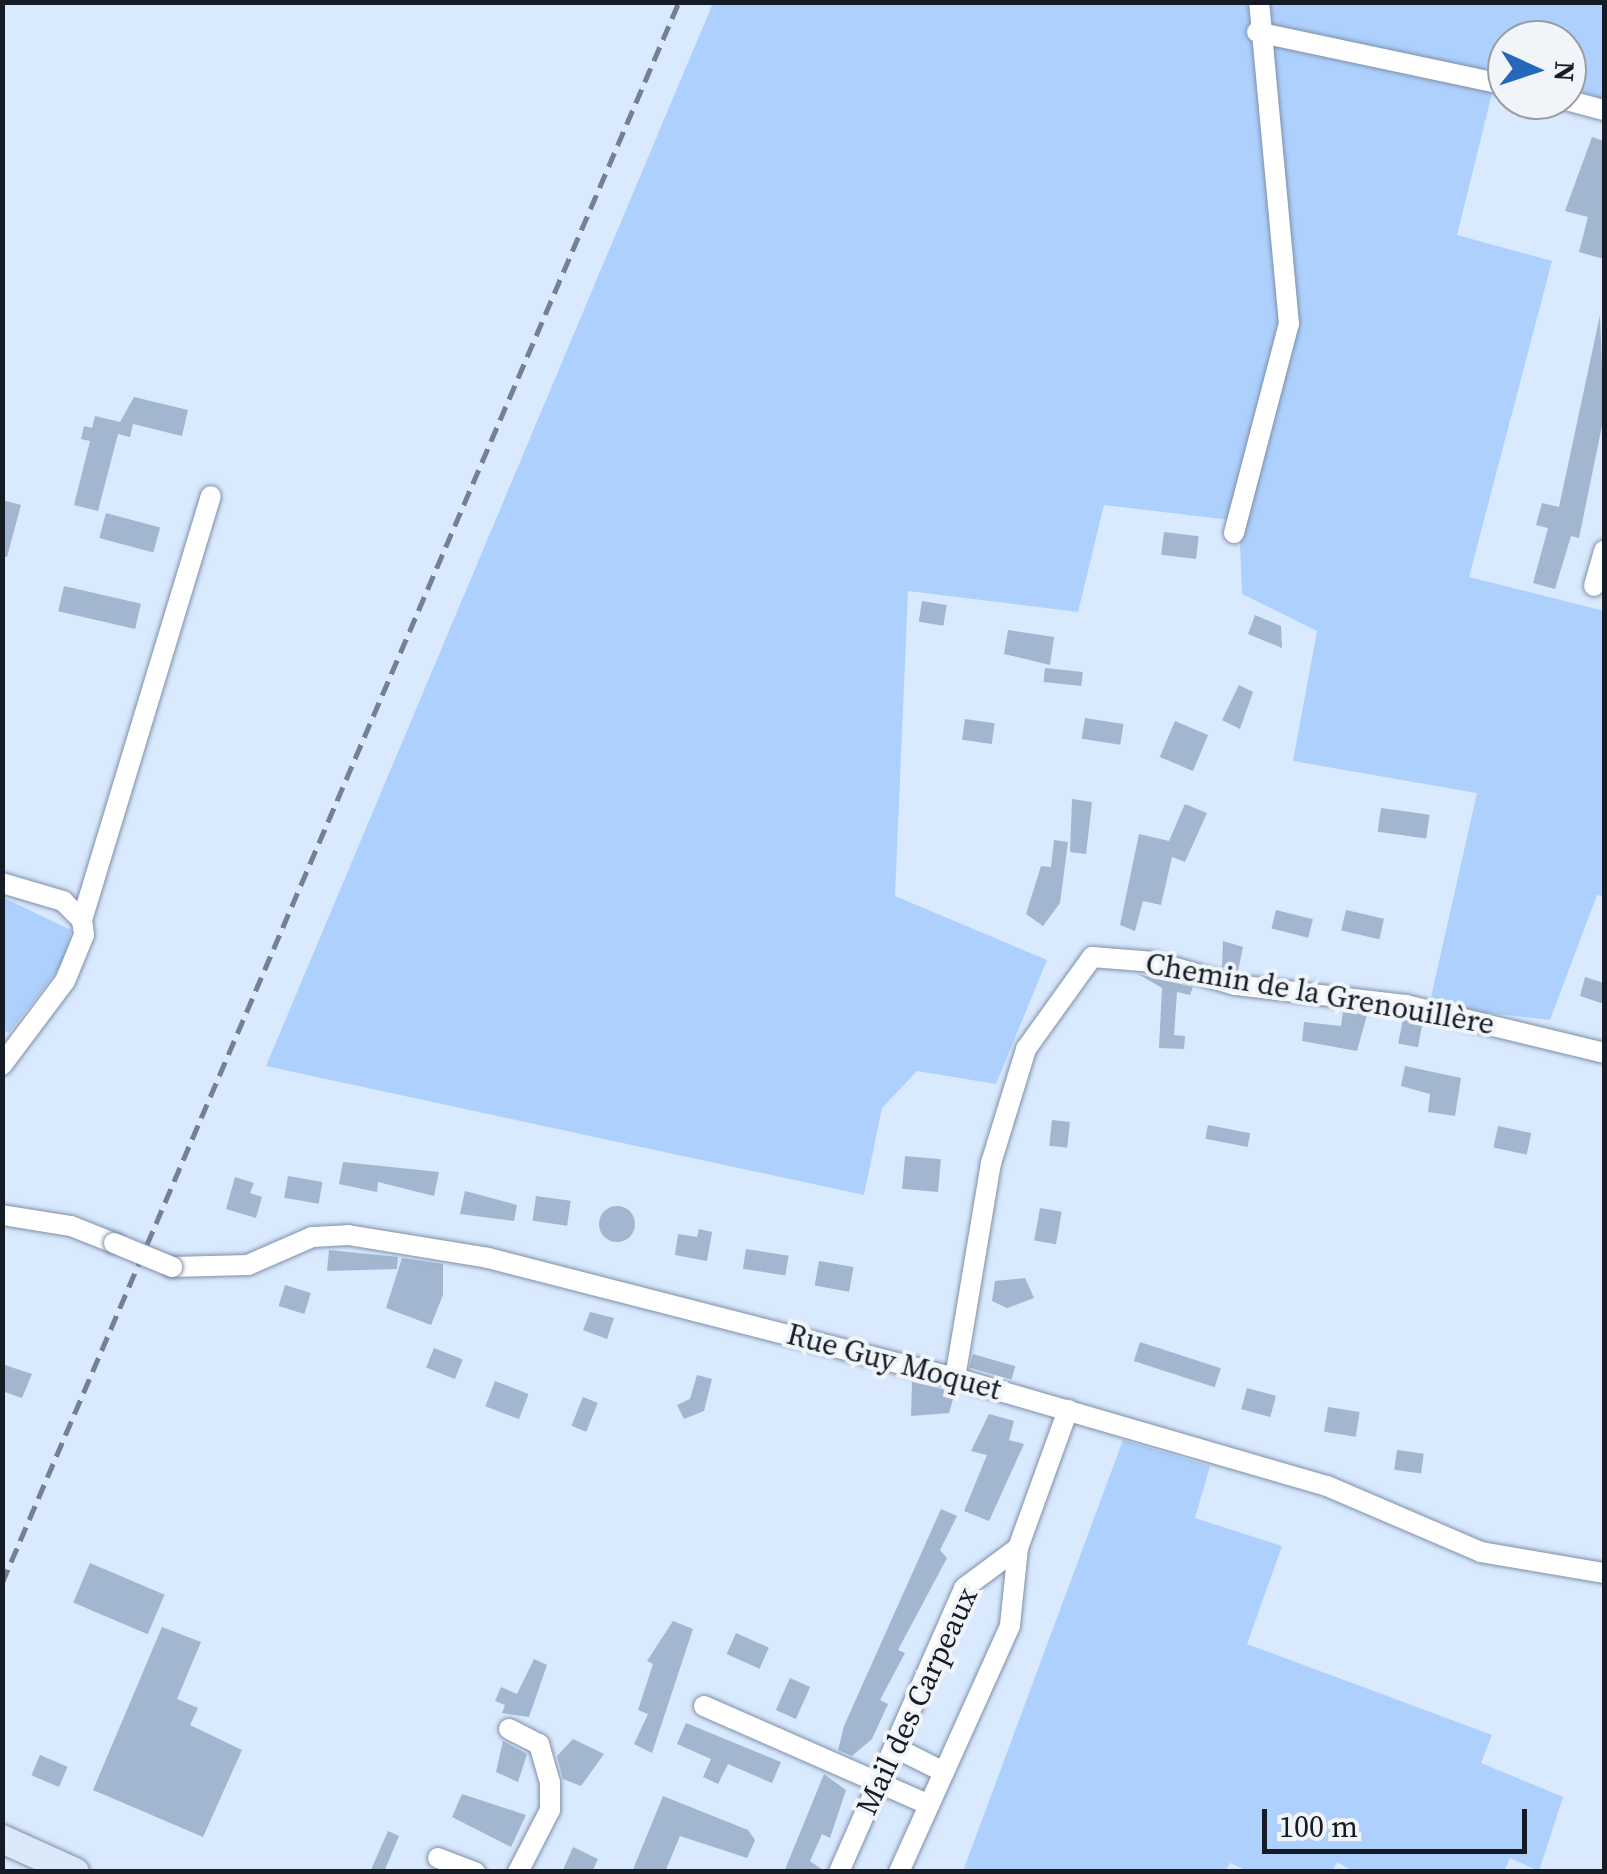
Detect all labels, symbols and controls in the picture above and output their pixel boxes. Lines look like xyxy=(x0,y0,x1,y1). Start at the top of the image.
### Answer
north arrow xyxy=(1487,20,1587,120)
text: N xyxy=(1545,60,1584,83)
street label: Chemin de la Grenouillère xyxy=(1143,946,1497,1042)
street label: Rue Guy Moquet xyxy=(783,1316,1005,1408)
street label: Mail des Carpeaux xyxy=(849,1582,985,1820)
scale bar xyxy=(1267,1789,1532,1851)
text: 100 m xyxy=(1279,1806,1358,1847)

